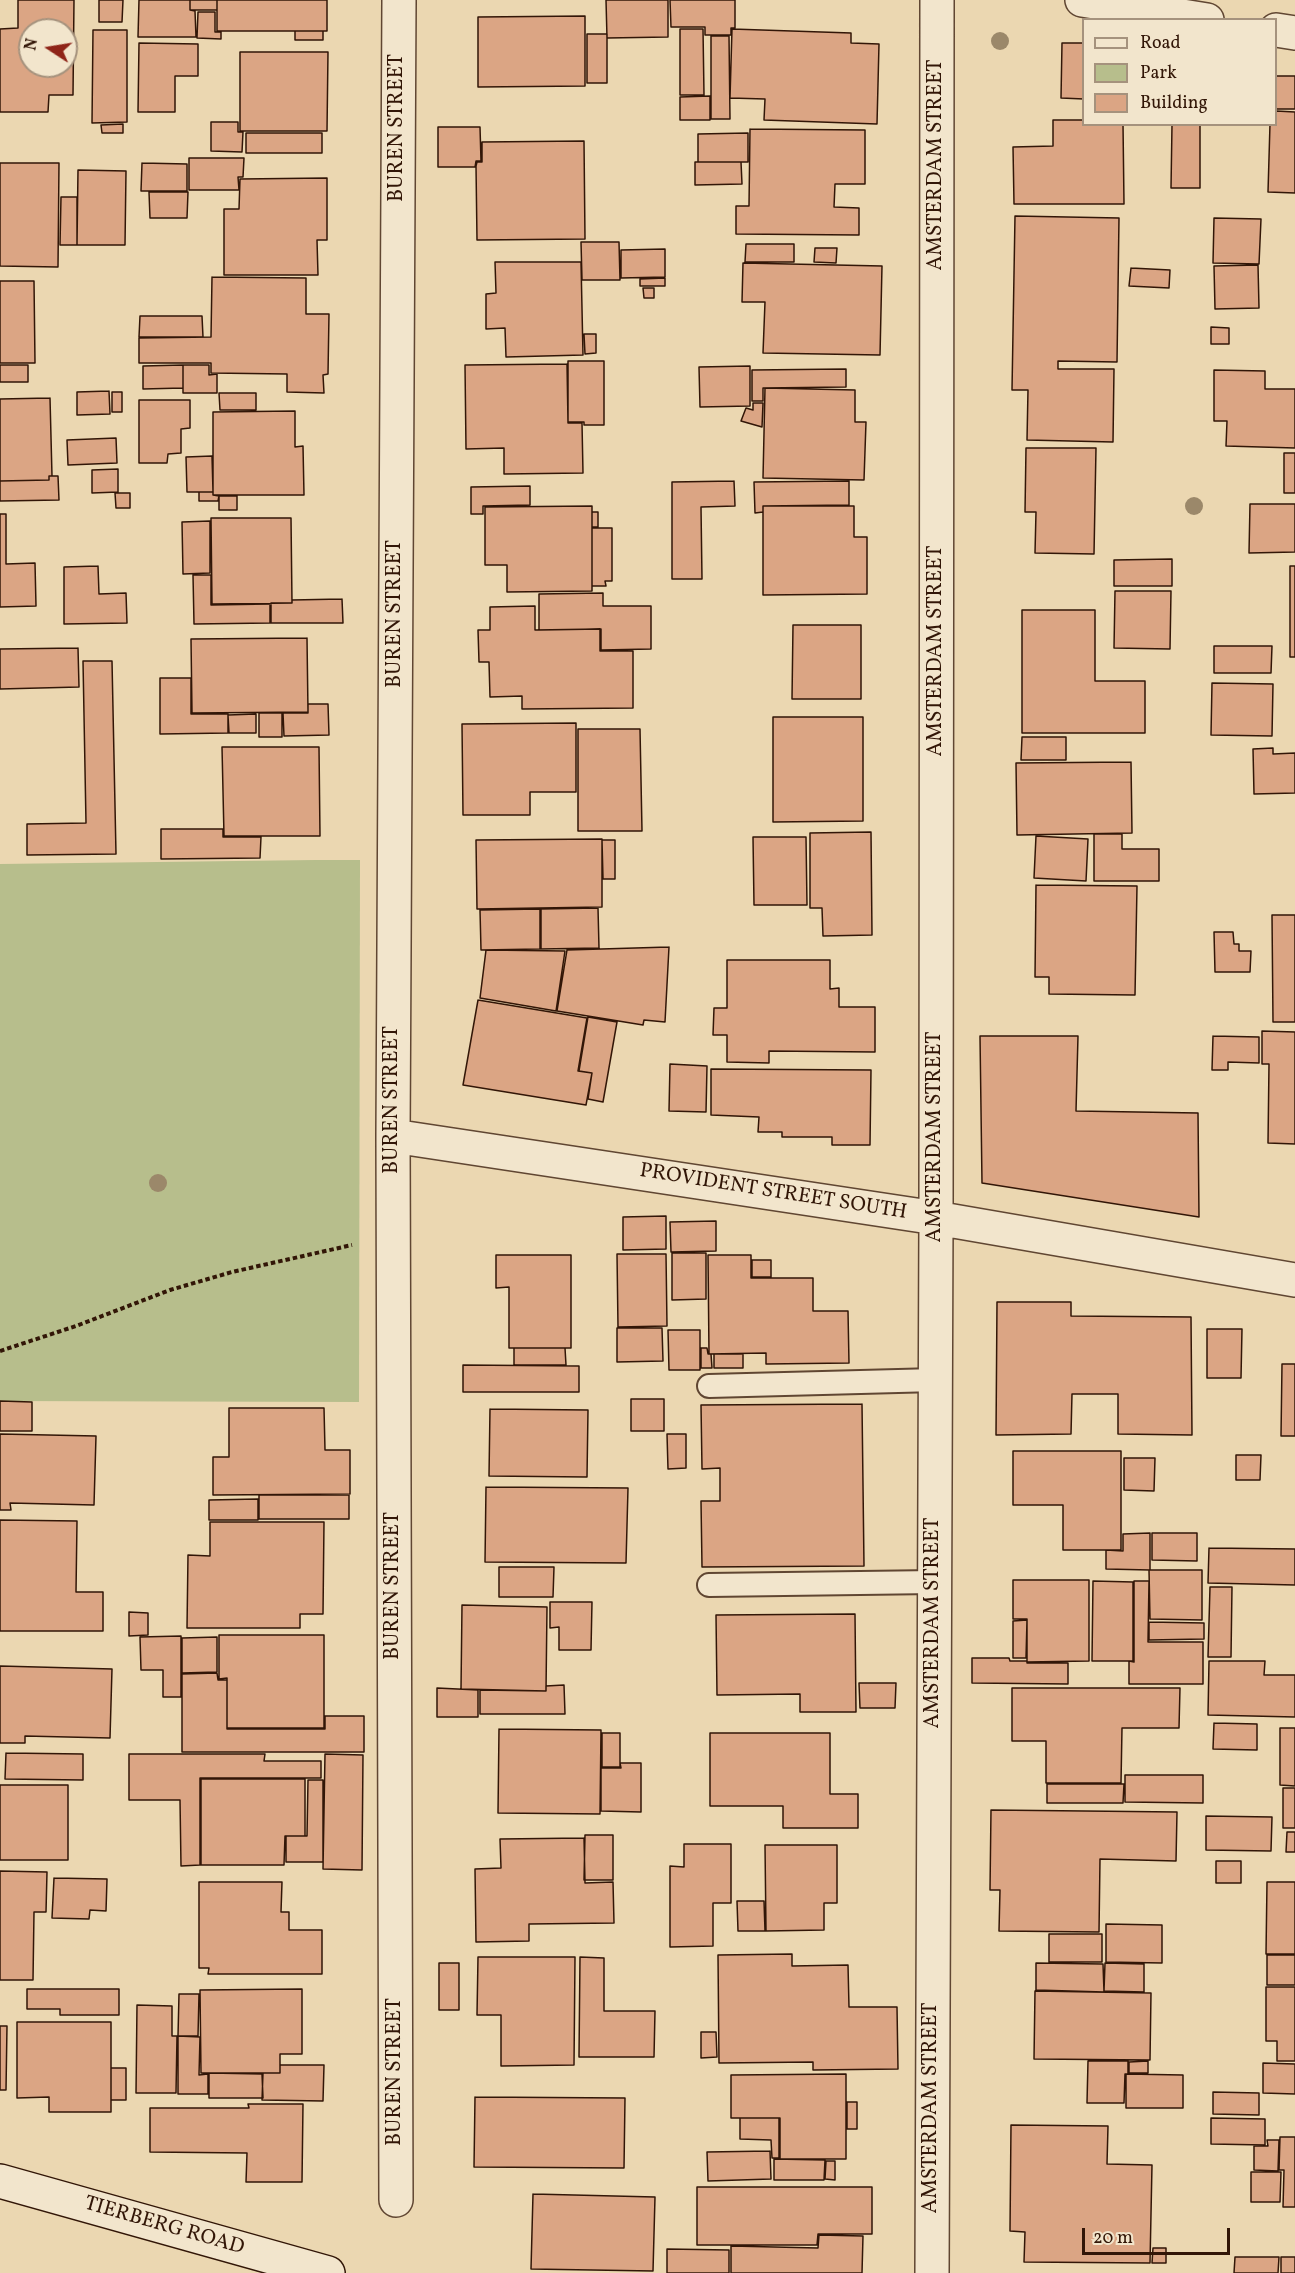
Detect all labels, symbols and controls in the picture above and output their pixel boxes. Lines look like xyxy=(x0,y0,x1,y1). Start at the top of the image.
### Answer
north arrow xyxy=(18,18,78,78)
legend xyxy=(1082,18,1277,126)
text: Road xyxy=(1140,31,1181,56)
text: N xyxy=(20,37,44,53)
street label: BUREN STREET xyxy=(385,54,411,202)
street label: AMSTERDAM STREET xyxy=(924,59,950,271)
text: Park xyxy=(1140,61,1177,86)
text: Building xyxy=(1140,91,1208,116)
street label: BUREN STREET xyxy=(383,540,409,688)
street label: AMSTERDAM STREET xyxy=(924,545,950,757)
street label: BUREN STREET xyxy=(380,1026,406,1174)
street label: AMSTERDAM STREET xyxy=(923,1031,949,1243)
street label: PROVIDENT STREET SOUTH xyxy=(638,1159,908,1227)
street label: BUREN STREET xyxy=(381,1512,407,1660)
street label: AMSTERDAM STREET xyxy=(921,1517,947,1729)
street label: BUREN STREET xyxy=(383,1998,409,2146)
street label: AMSTERDAM STREET xyxy=(919,2002,945,2214)
street label: TIERBERG ROAD xyxy=(81,2192,247,2262)
scale bar xyxy=(1085,2216,1234,2254)
text: 20 m xyxy=(1093,2226,1133,2251)

